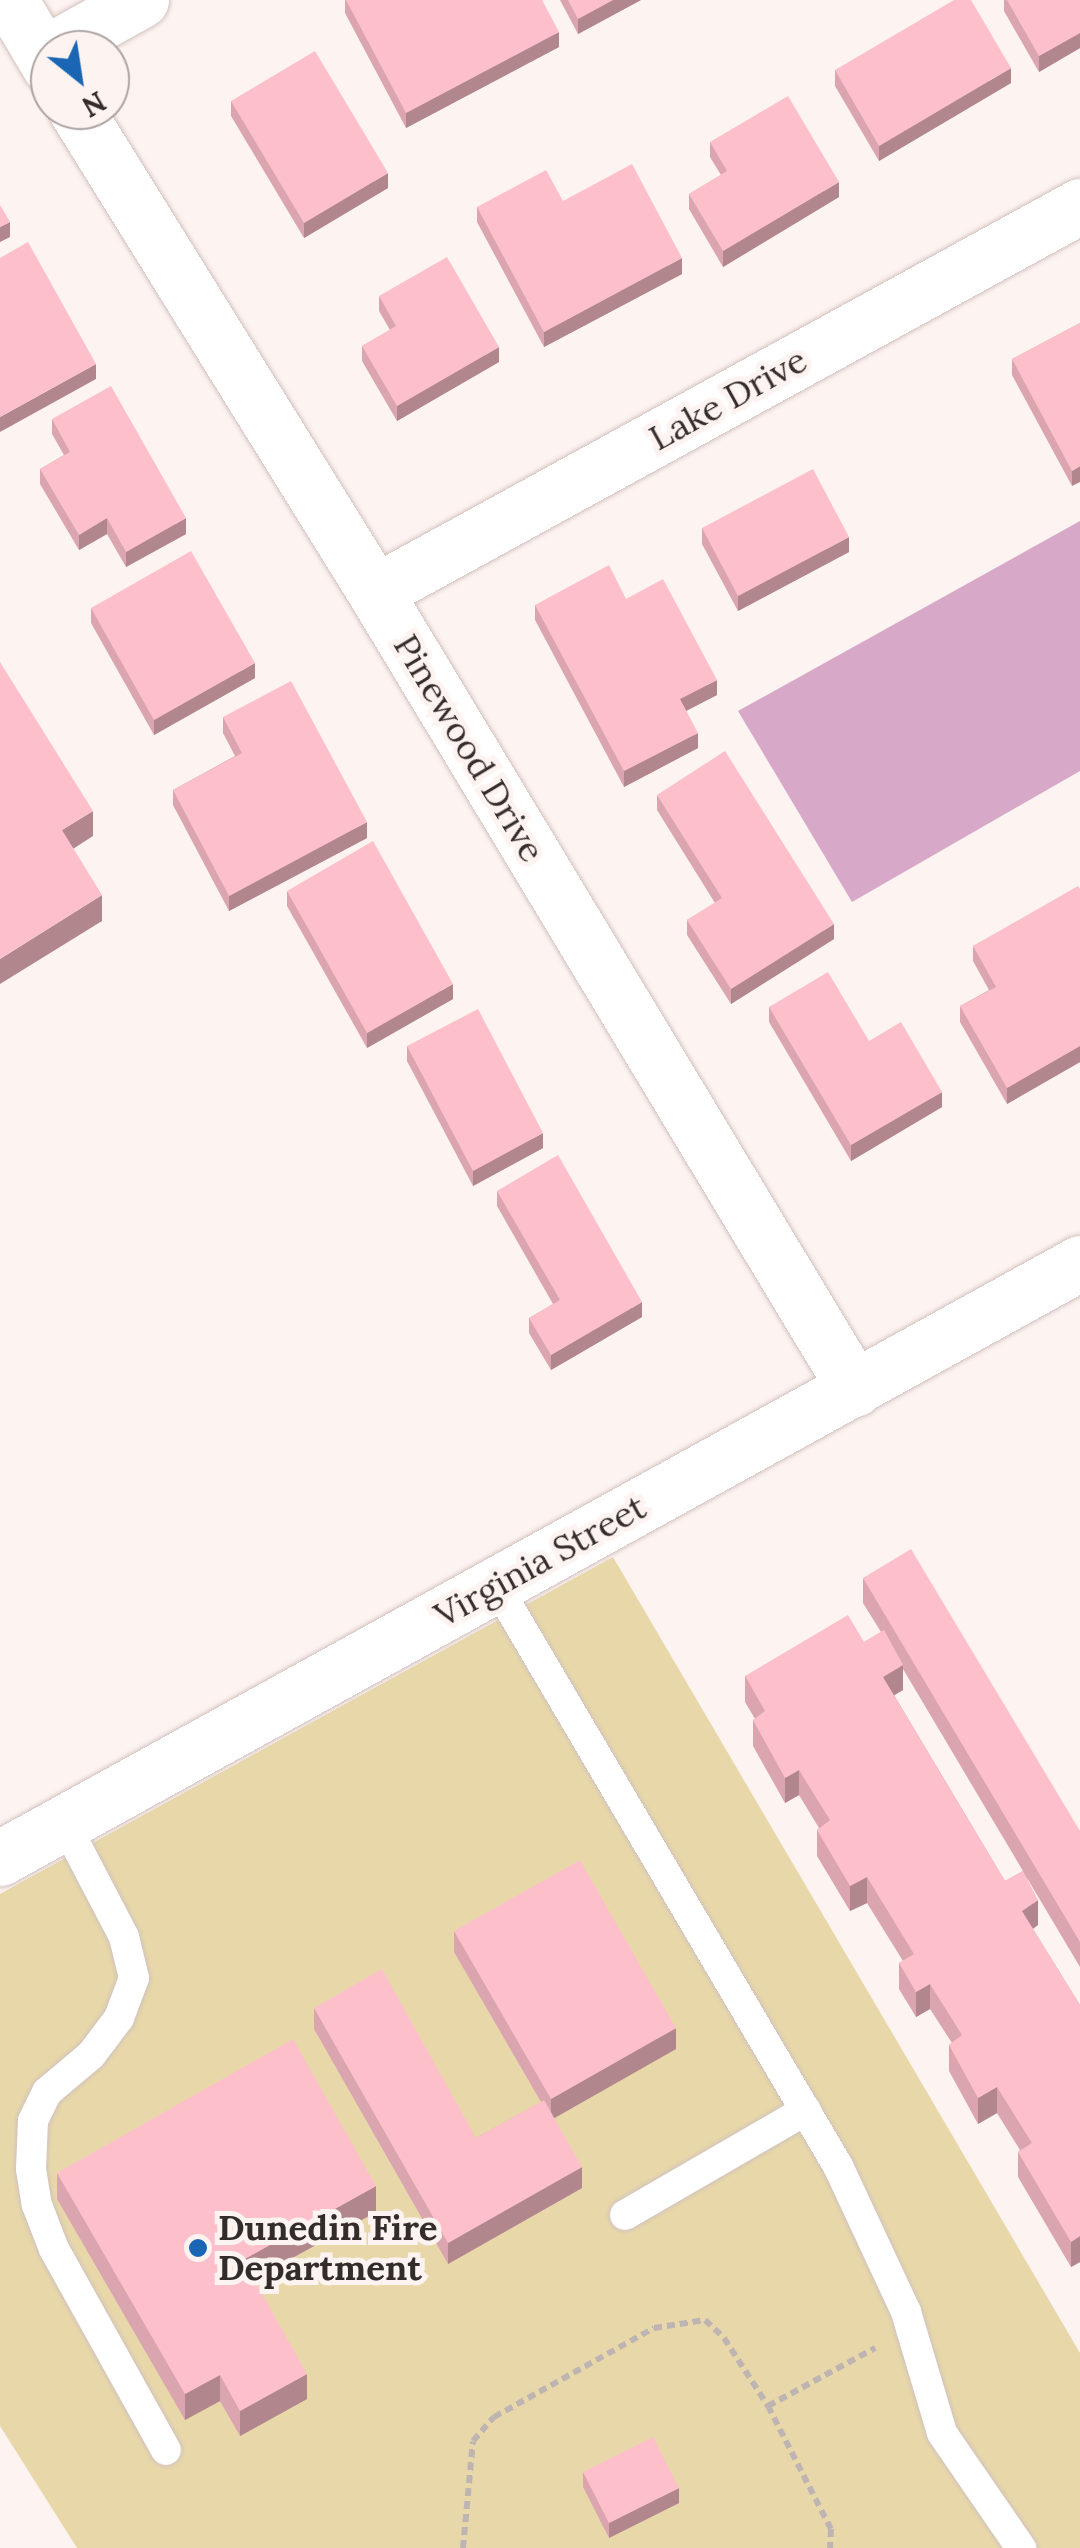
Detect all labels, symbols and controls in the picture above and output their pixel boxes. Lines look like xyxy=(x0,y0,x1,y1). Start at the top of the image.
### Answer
north arrow xyxy=(30,30,130,130)
text: N xyxy=(76,83,112,125)
street label: Lake Drive xyxy=(642,339,814,459)
street label: Pinewood Drive xyxy=(385,627,553,869)
street label: Virginia Street xyxy=(427,1486,653,1636)
place label: Dunedin Fire Department xyxy=(218,2207,438,2289)
marker: Dunedin Fire Department xyxy=(187,2237,209,2259)

